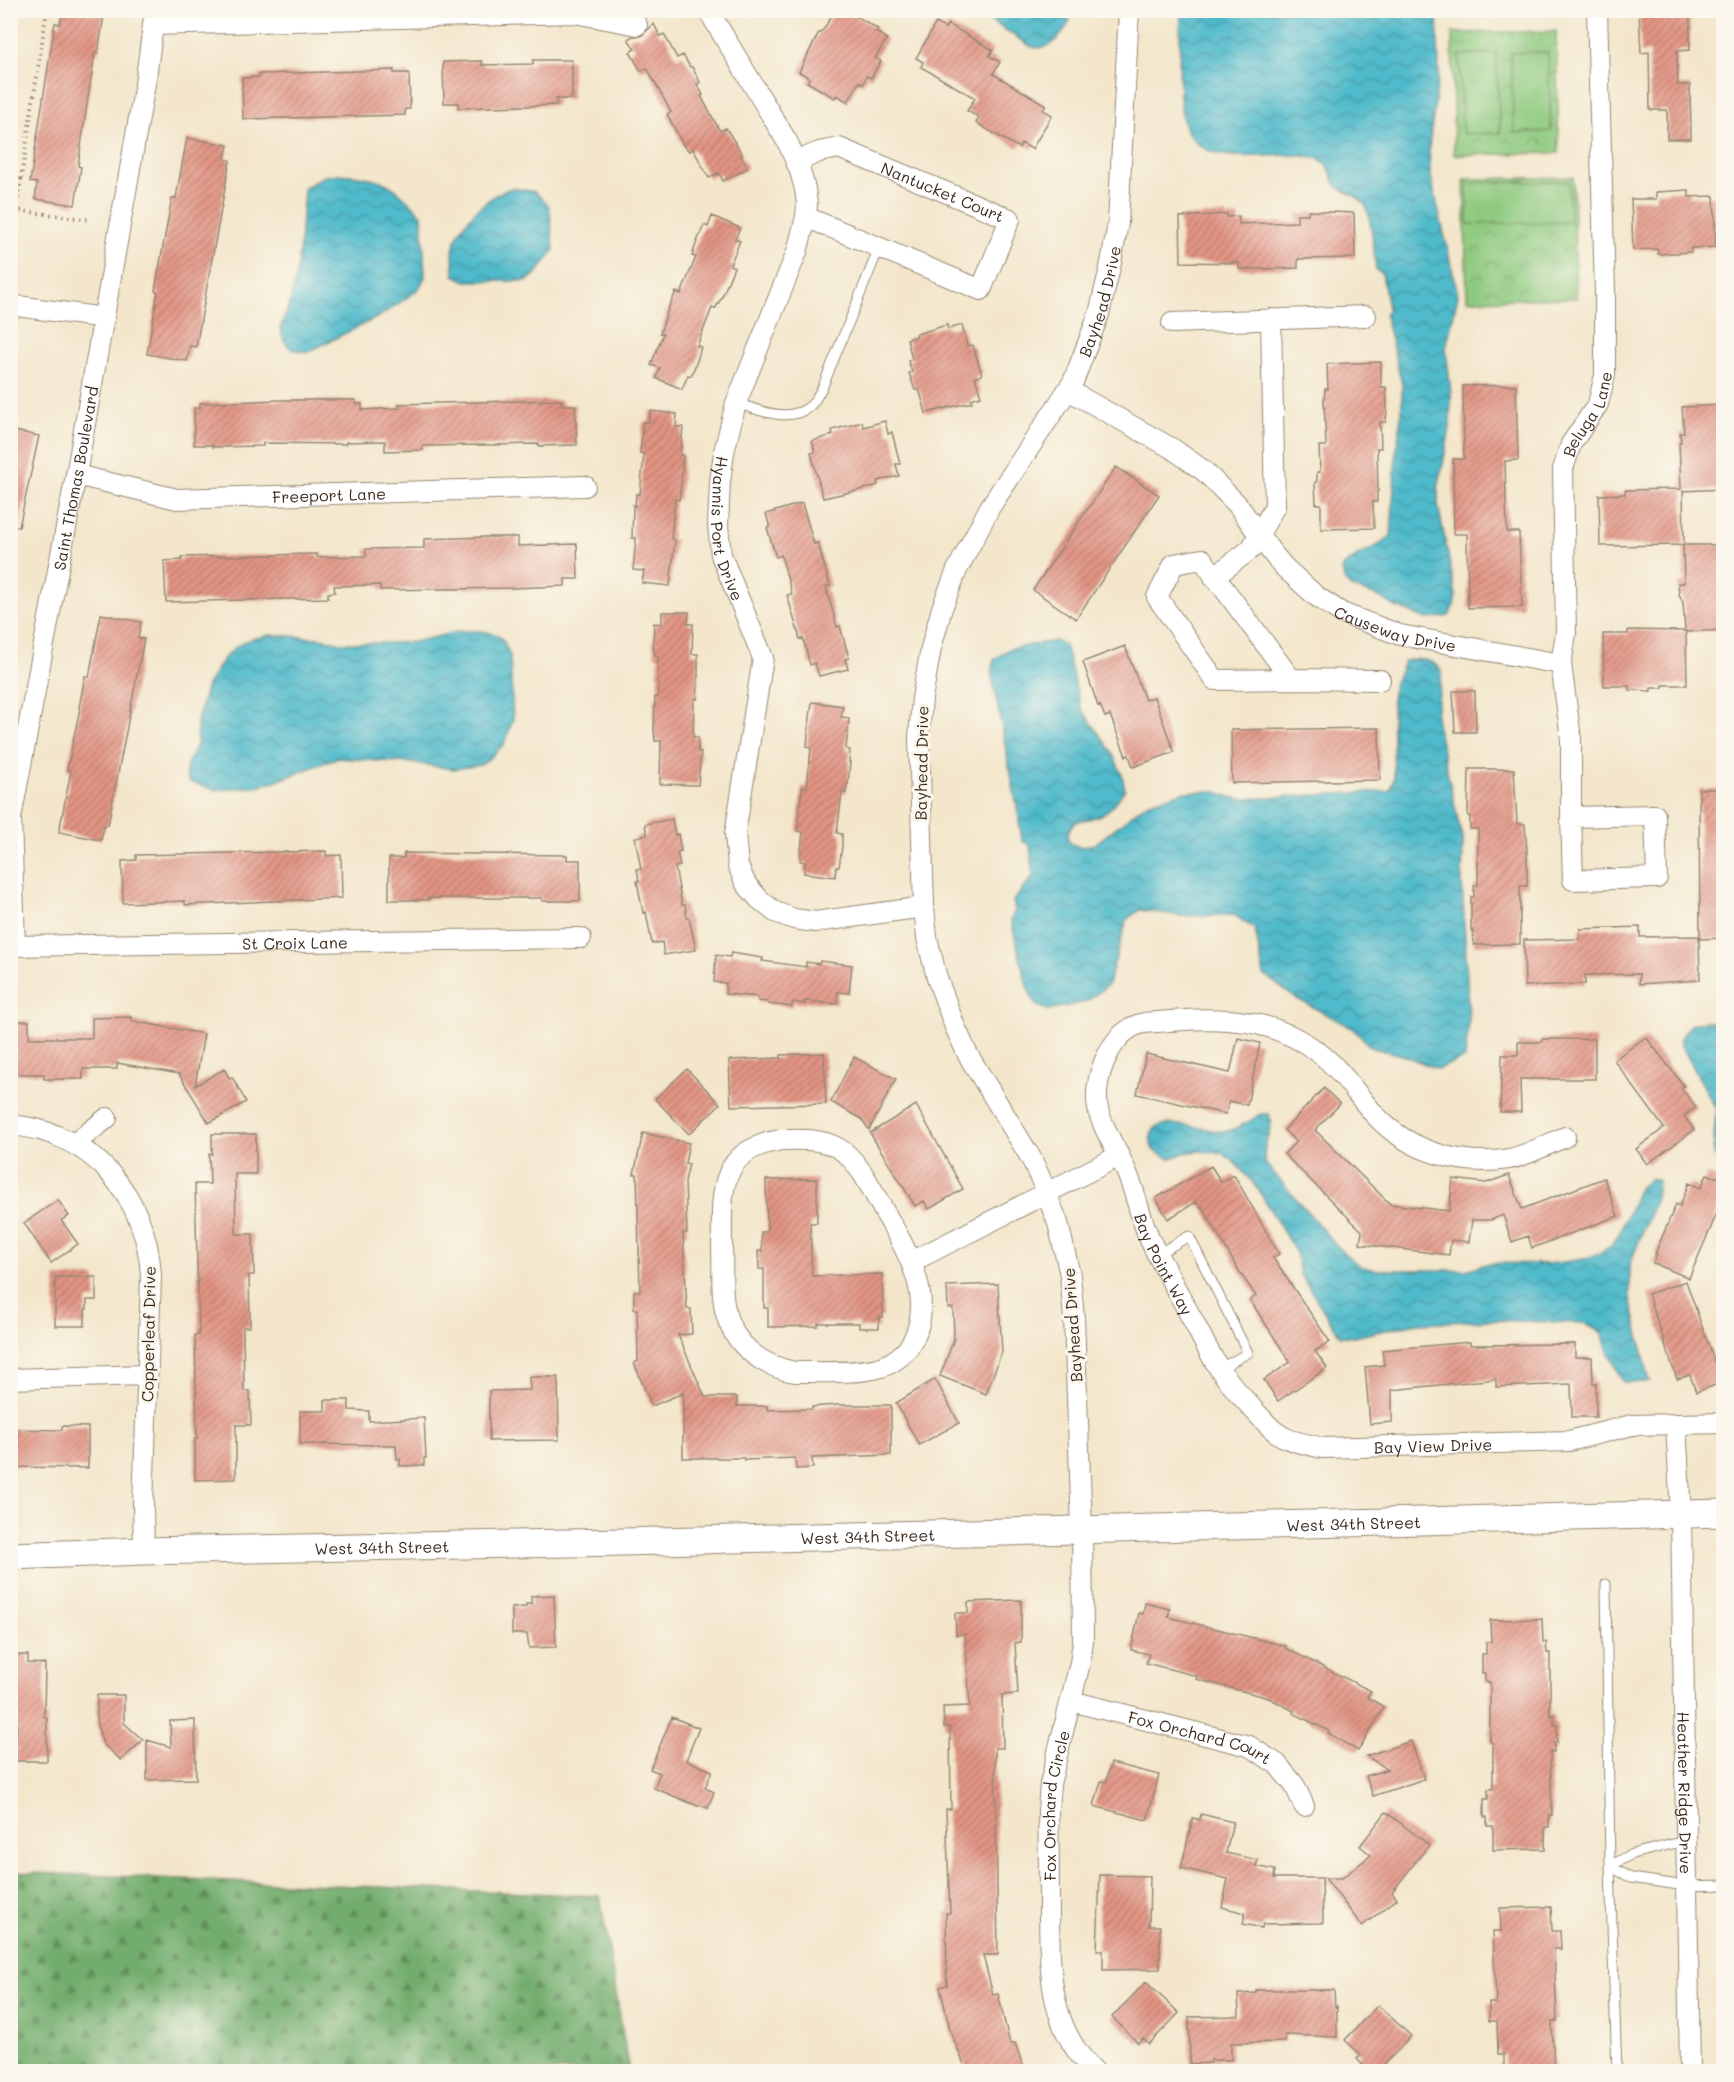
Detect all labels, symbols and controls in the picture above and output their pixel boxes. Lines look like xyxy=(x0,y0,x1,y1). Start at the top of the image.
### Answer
street label: Nantucket Court xyxy=(878,156,1008,226)
street label: Bayhead Drive xyxy=(1073,244,1124,360)
street label: Beluga Lane xyxy=(1557,369,1616,459)
street label: Saint Thomas Boulevard xyxy=(48,384,102,572)
street label: Hyannis Port Drive xyxy=(707,455,749,604)
street label: Freeport Lane xyxy=(272,482,386,506)
street label: Causeway Drive xyxy=(1330,600,1458,655)
street label: Bayhead Drive xyxy=(910,705,932,821)
street label: St Croix Lane xyxy=(242,931,348,953)
street label: Bay Point Way xyxy=(1131,1211,1198,1318)
street label: Copperleaf Drive xyxy=(136,1266,160,1402)
street label: Bayhead Drive xyxy=(1058,1267,1086,1383)
street label: Bay View Drive xyxy=(1374,1433,1493,1457)
street label: West 34th Street xyxy=(1286,1510,1421,1535)
street label: West 34th Street xyxy=(800,1523,935,1548)
street label: West 34th Street xyxy=(314,1535,449,1558)
street label: Fox Orchard Court xyxy=(1126,1705,1276,1768)
street label: Heather Ridge Drive xyxy=(1674,1711,1697,1874)
street label: Fox Orchard Circle xyxy=(1038,1728,1073,1881)

